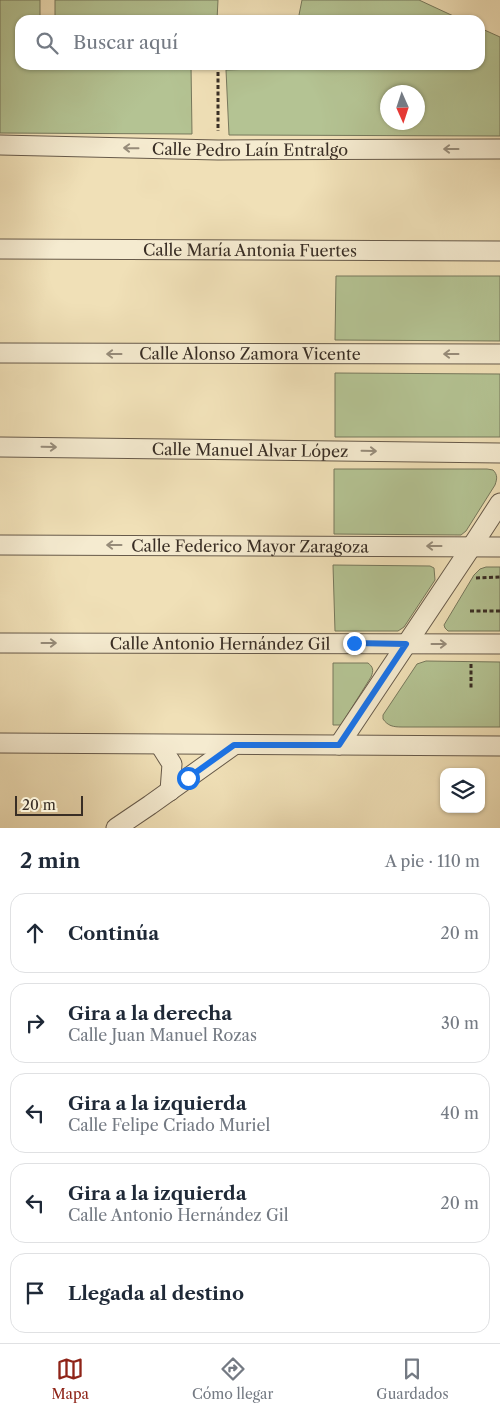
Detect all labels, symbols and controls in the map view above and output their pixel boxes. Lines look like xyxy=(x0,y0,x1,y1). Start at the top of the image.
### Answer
search box xyxy=(15,15,485,70)
icon: search xyxy=(33,29,61,57)
text: Buscar aquí xyxy=(73,31,178,54)
north arrow xyxy=(380,85,425,130)
street label: Calle Pedro Laín Entralgo xyxy=(152,138,348,160)
one-way arrow xyxy=(124,143,140,152)
one-way arrow xyxy=(444,144,460,154)
street label: Calle María Antonia Fuertes xyxy=(143,240,357,260)
street label: Calle Alonso Zamora Vicente xyxy=(139,343,361,364)
one-way arrow xyxy=(106,349,122,359)
one-way arrow xyxy=(444,349,460,359)
street label: Calle Manuel Alvar López xyxy=(152,439,348,461)
one-way arrow xyxy=(40,442,56,452)
one-way arrow xyxy=(360,446,376,456)
street label: Calle Federico Mayor Zaragoza xyxy=(131,536,369,556)
one-way arrow xyxy=(106,540,122,550)
one-way arrow xyxy=(426,541,442,551)
route end xyxy=(343,632,366,655)
street label: Calle Antonio Hernández Gil xyxy=(110,633,331,654)
one-way arrow xyxy=(40,638,56,648)
one-way arrow xyxy=(430,639,446,649)
route start xyxy=(177,767,200,790)
map controls xyxy=(440,768,485,813)
button: layers xyxy=(440,768,485,813)
scale bar xyxy=(15,793,82,816)
text: 20 m xyxy=(22,796,56,814)
text: 2 min xyxy=(20,848,80,873)
text: A pie · 110 m xyxy=(385,851,480,871)
icon: ahead xyxy=(21,919,49,947)
text: Continúa xyxy=(68,922,159,945)
text: 20 m xyxy=(440,923,479,943)
text: Gira a la derecha xyxy=(68,1002,232,1025)
icon: right xyxy=(21,1009,49,1037)
text: 30 m xyxy=(441,1013,479,1033)
text: Calle Juan Manuel Rozas xyxy=(68,1025,257,1045)
text: Gira a la izquierda xyxy=(68,1092,247,1115)
icon: left xyxy=(21,1099,49,1127)
text: 40 m xyxy=(440,1103,479,1123)
text: Calle Felipe Criado Muriel xyxy=(68,1115,270,1135)
text: Gira a la izquierda xyxy=(68,1182,247,1205)
icon: left xyxy=(21,1189,49,1217)
text: 20 m xyxy=(440,1193,479,1213)
text: Calle Antonio Hernández Gil xyxy=(68,1205,288,1225)
icon: arrive xyxy=(21,1279,49,1307)
text: Llegada al destino xyxy=(68,1282,244,1305)
tab: Mapa xyxy=(51,1355,89,1403)
tab: Cómo llegar xyxy=(192,1355,273,1403)
tab: Guardados xyxy=(376,1355,448,1403)

